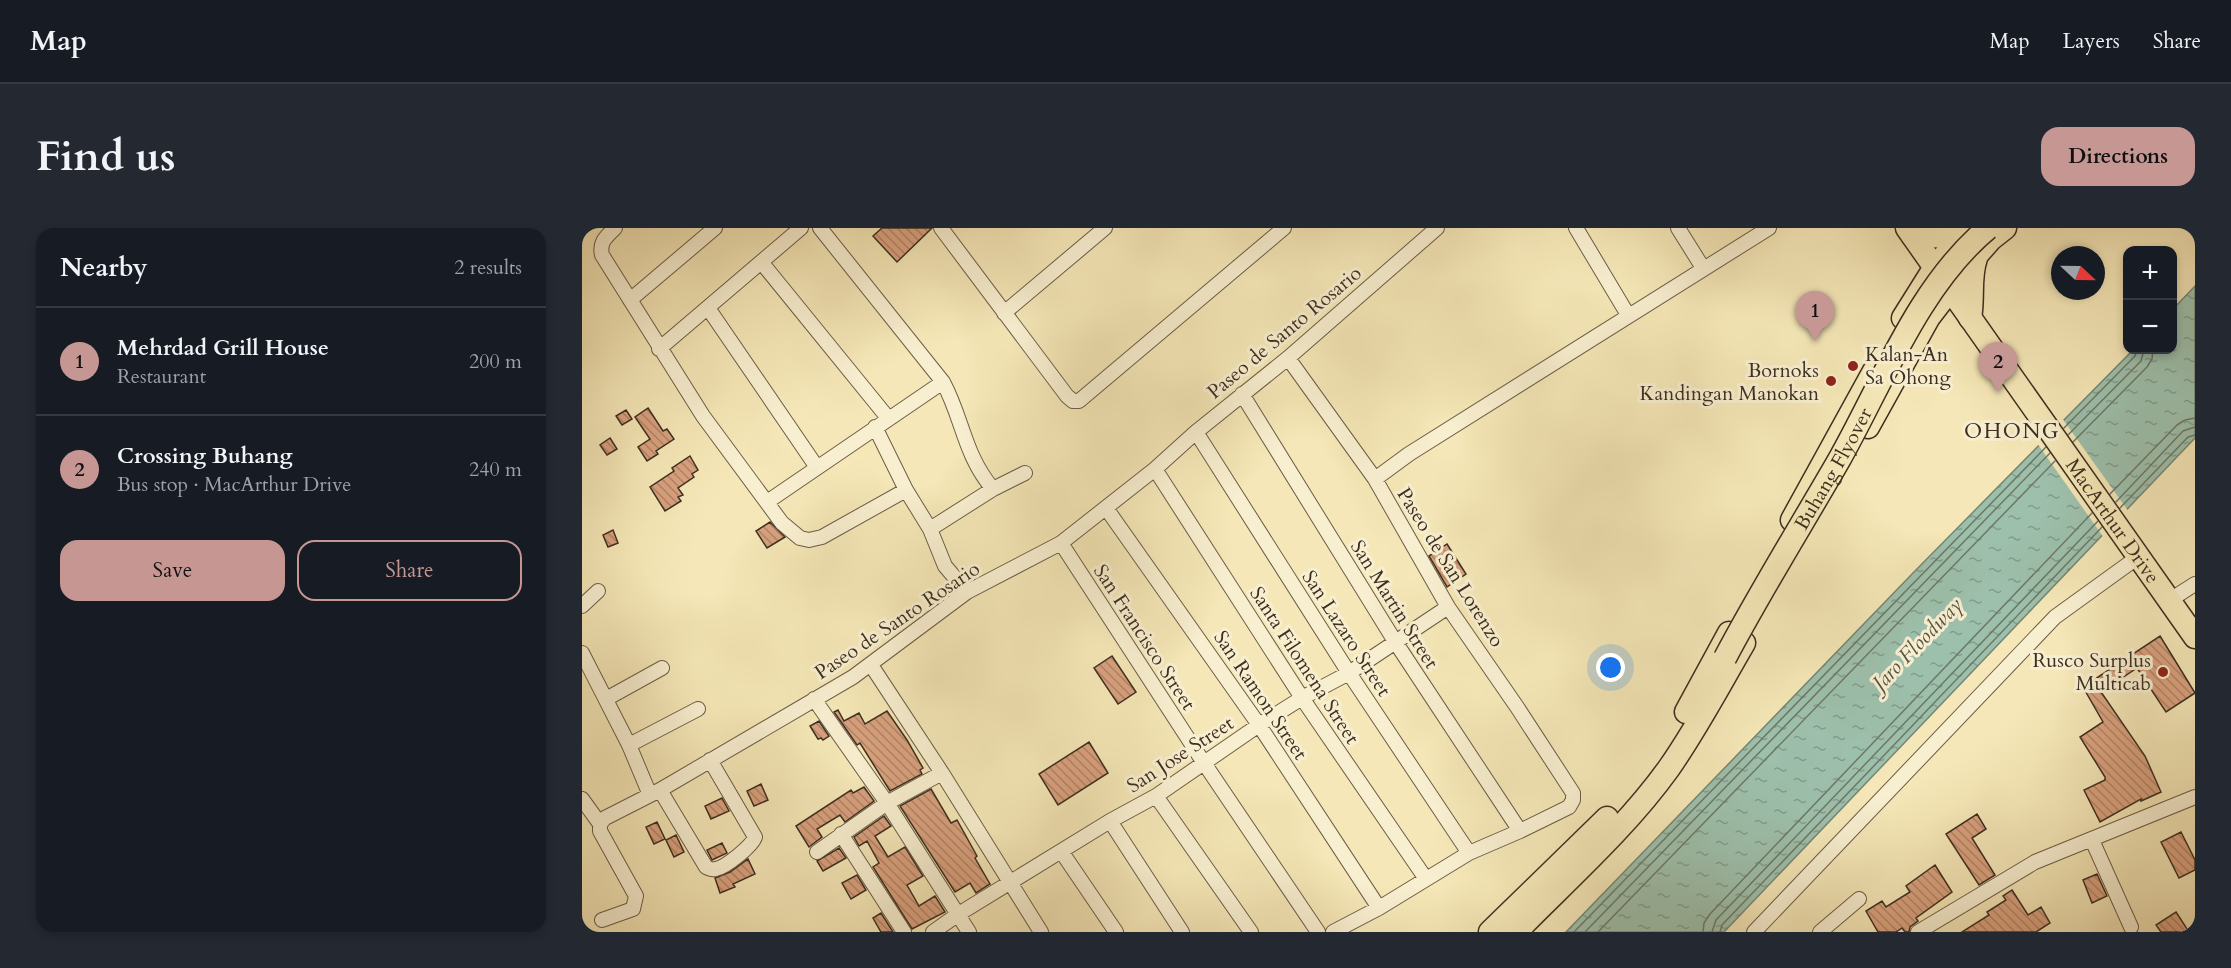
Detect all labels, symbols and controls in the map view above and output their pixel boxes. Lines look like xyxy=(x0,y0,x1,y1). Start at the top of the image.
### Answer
text: Map xyxy=(30,22,87,60)
text: Map xyxy=(1990,27,2030,56)
text: Layers xyxy=(2063,27,2120,56)
text: Share xyxy=(2153,27,2201,56)
button: Directions xyxy=(2041,127,2195,186)
text: Find us xyxy=(36,128,176,185)
north arrow xyxy=(2051,246,2105,300)
map controls xyxy=(2123,246,2177,354)
button: + xyxy=(2123,246,2177,300)
text: Nearby xyxy=(60,250,148,285)
text: 2 results xyxy=(454,254,522,281)
street label: Paseo de Santo Rosario xyxy=(1201,260,1367,405)
pin: 1 xyxy=(1796,291,1834,341)
button: − xyxy=(2123,300,2177,354)
text: Mehrdad Grill House xyxy=(117,333,329,363)
place label: Kalan-An Sa Ohong xyxy=(1865,341,1951,391)
pin: 2 xyxy=(1978,342,2018,392)
text: 1 xyxy=(74,348,85,375)
text: 200 m xyxy=(469,348,522,375)
place label: Bornoks Kandingan Manokan xyxy=(1640,357,1820,407)
marker: Kalan-An Sa Ohong xyxy=(1846,359,1860,373)
text: Restaurant xyxy=(117,363,206,390)
marker: Bornoks Kandingan Manokan xyxy=(1824,374,1838,388)
street label: Buhang Flyover xyxy=(1788,402,1879,535)
district label: OHONG xyxy=(1964,417,2060,446)
text: Crossing Buhang xyxy=(117,441,293,471)
street label: MacArthur Drive xyxy=(2059,453,2166,589)
text: 2 xyxy=(74,456,85,483)
text: 240 m xyxy=(469,456,522,483)
text: Bus stop · MacArthur Drive xyxy=(117,471,351,498)
street label: Paseo de San Lorenzo xyxy=(1391,482,1511,652)
street label: San Martin Street xyxy=(1344,535,1445,674)
button: Save xyxy=(60,540,285,601)
button: Share xyxy=(297,540,522,601)
street label: Paseo de Santo Rosario xyxy=(809,555,985,686)
street label: San Francisco Street xyxy=(1087,559,1202,716)
street label: San Lazaro Street xyxy=(1296,565,1398,702)
street label: Santa Filomena Street xyxy=(1243,581,1366,750)
water label: Jaro Floodway xyxy=(1862,591,1969,701)
street label: San Ramon Street xyxy=(1207,625,1314,766)
place label: Rusco Surplus Multicab xyxy=(2032,647,2151,697)
your location xyxy=(1596,653,1625,682)
marker: Rusco Surplus Multicab xyxy=(2156,665,2170,679)
street label: San Jose Street xyxy=(1122,709,1239,799)

